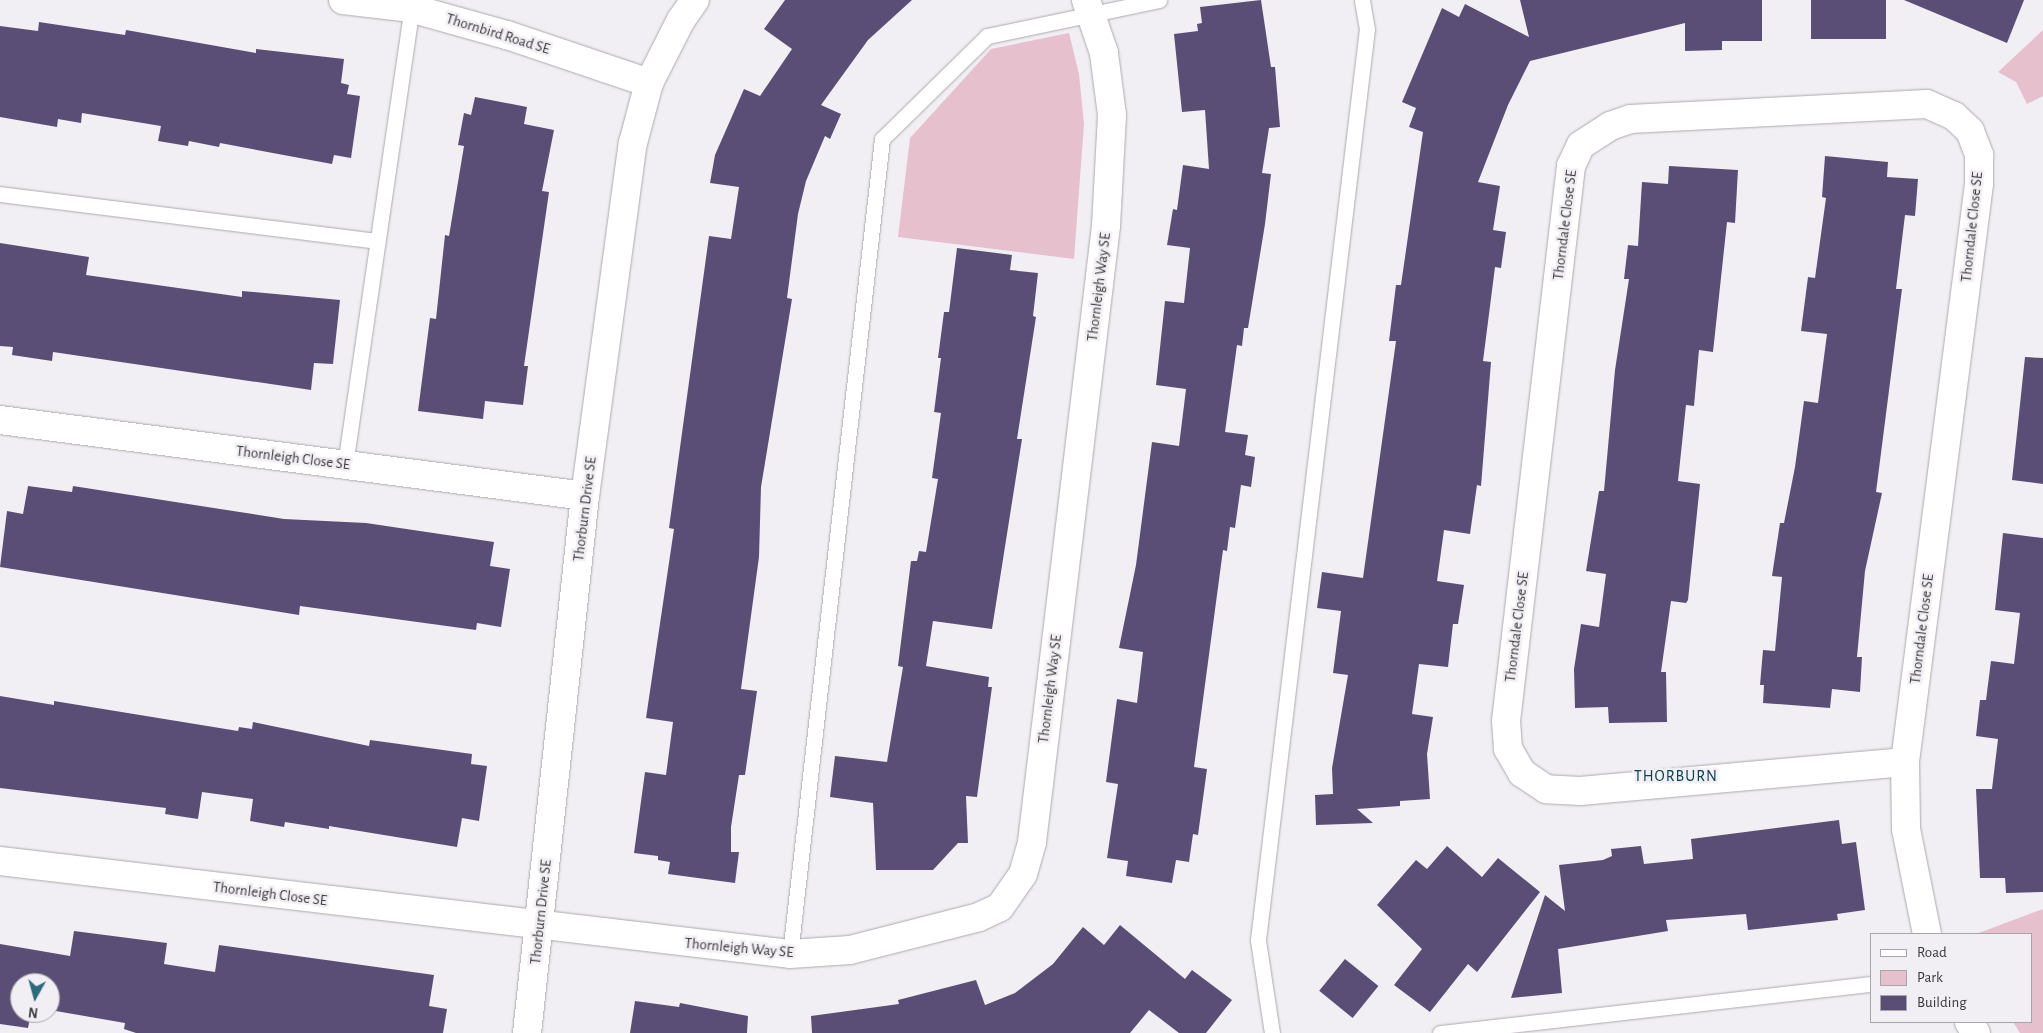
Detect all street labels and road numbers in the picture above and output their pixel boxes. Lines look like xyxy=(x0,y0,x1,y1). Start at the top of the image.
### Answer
street label: Thornbird Road SE xyxy=(444,10,552,58)
street label: Thorndale Close SE xyxy=(1549,169,1581,281)
street label: Thorndale Close SE xyxy=(1957,171,1987,283)
street label: Thornleigh Way SE xyxy=(1083,232,1115,342)
street label: Thornleigh Close SE xyxy=(235,442,351,474)
street label: Thorburn Drive SE xyxy=(570,456,600,562)
street label: Thorndale Close SE xyxy=(1501,571,1533,683)
street label: Thorndale Close SE xyxy=(1906,573,1938,685)
street label: Thornleigh Way SE xyxy=(1034,634,1066,744)
street label: Thorburn Drive SE xyxy=(527,859,555,965)
street label: Thornleigh Close SE xyxy=(212,878,328,910)
street label: Thornleigh Way SE xyxy=(684,934,794,962)

